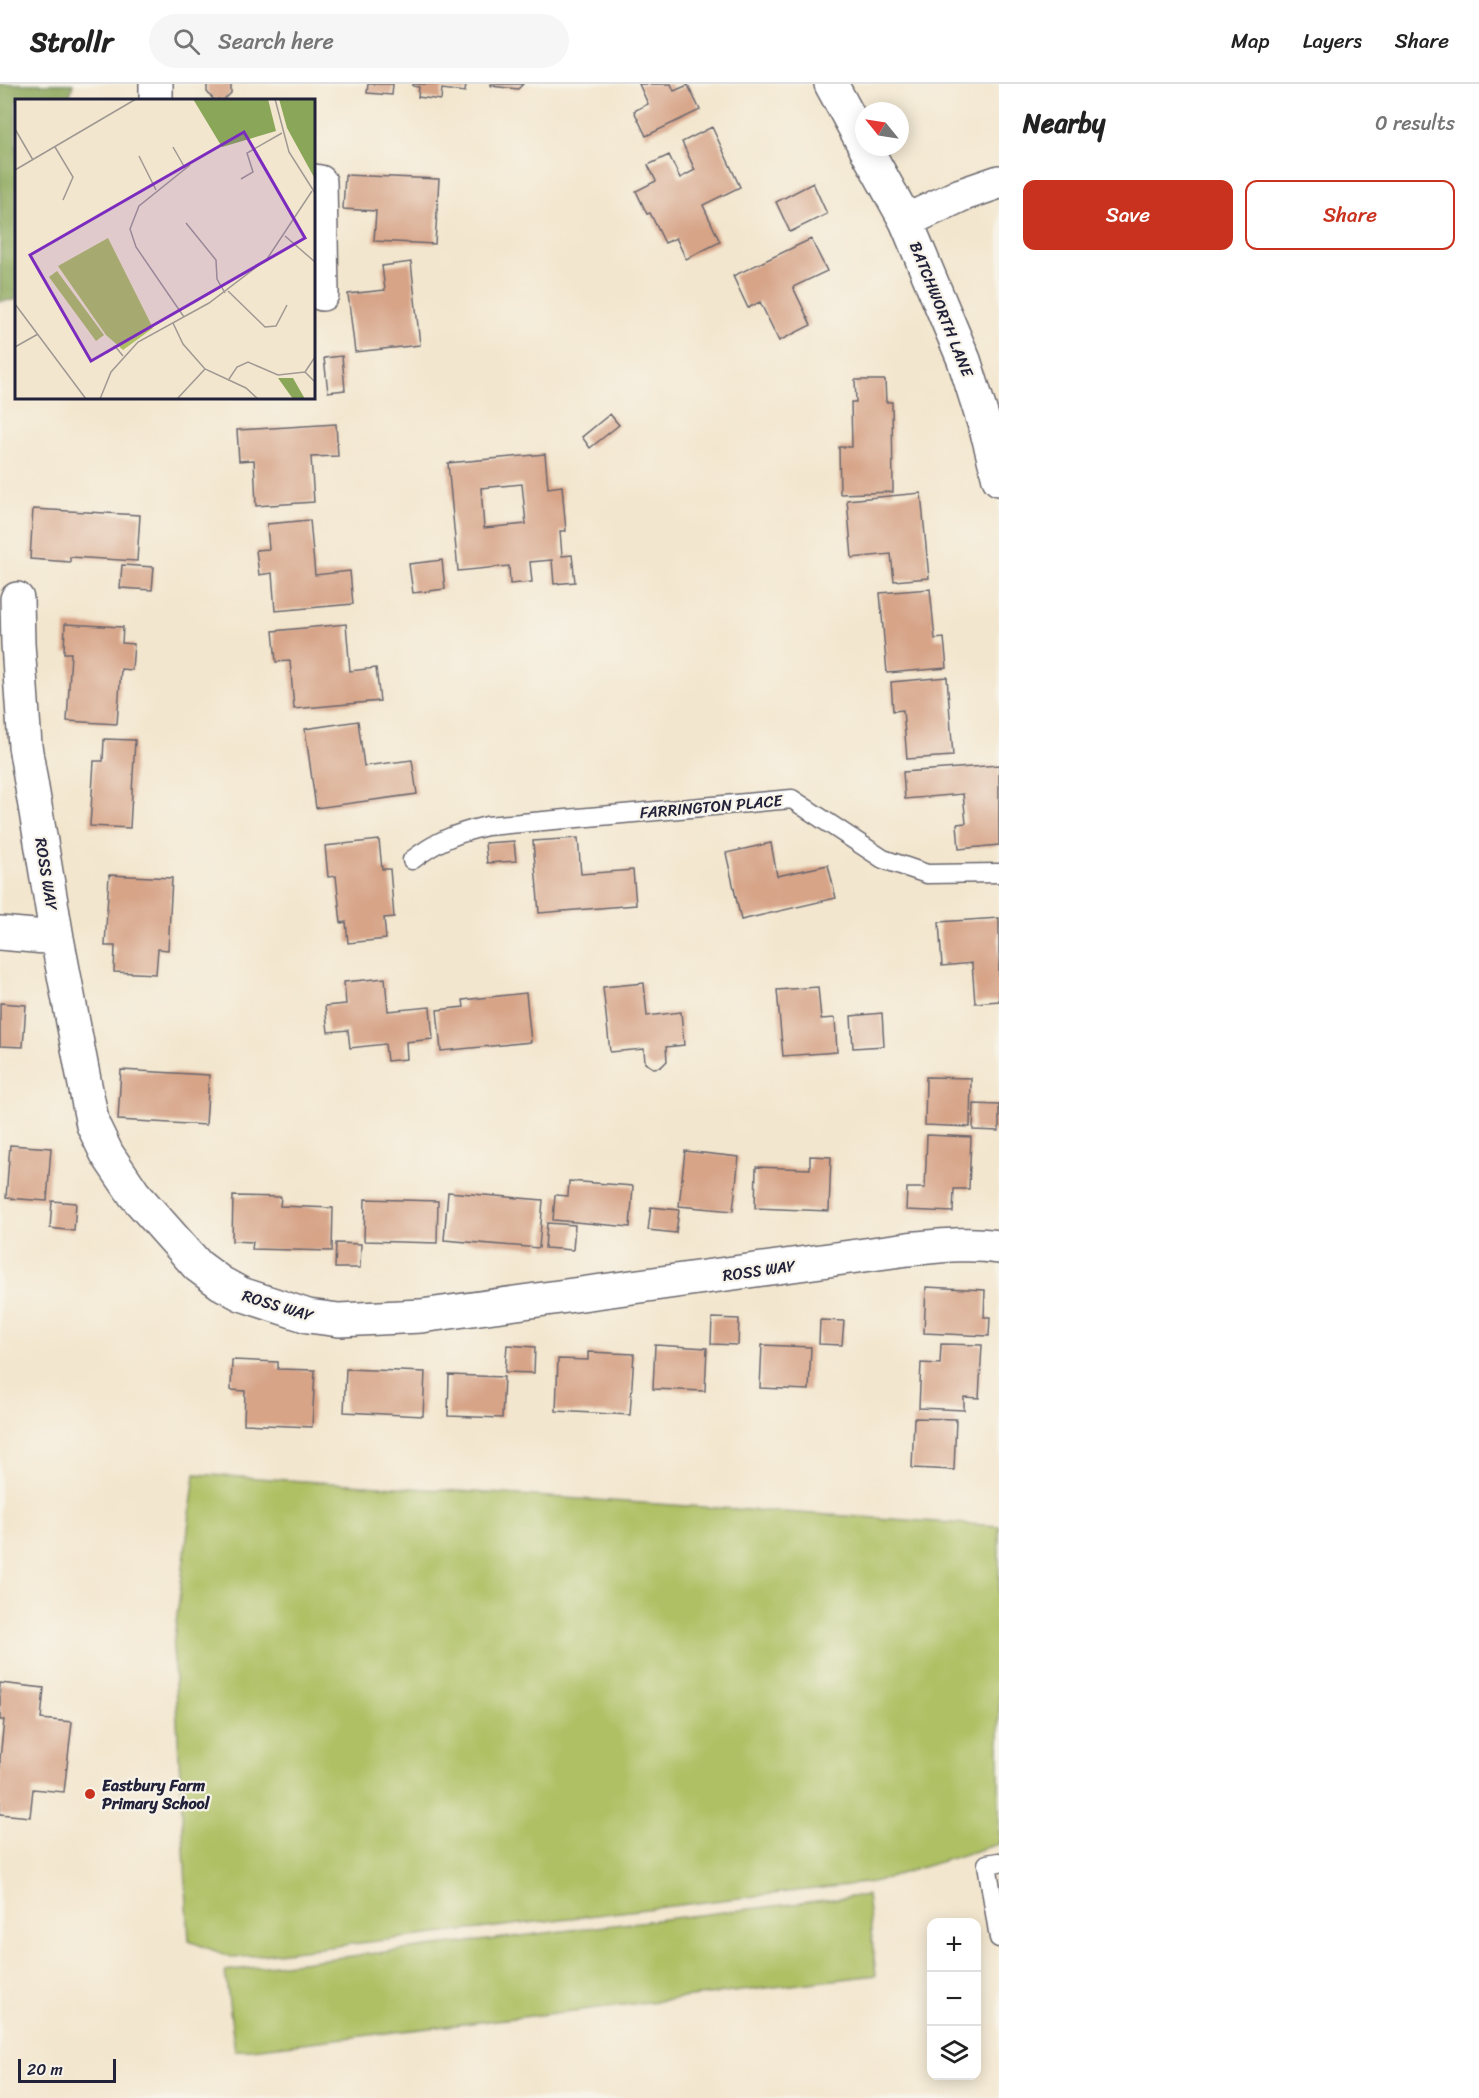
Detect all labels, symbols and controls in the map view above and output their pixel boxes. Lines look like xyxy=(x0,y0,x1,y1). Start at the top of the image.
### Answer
search box xyxy=(149,14,569,68)
text: Strollr xyxy=(30,17,113,66)
text: Search here xyxy=(218,22,334,61)
text: Map xyxy=(1231,22,1270,60)
text: Layers xyxy=(1303,22,1362,60)
text: Share xyxy=(1395,22,1449,60)
icon: search xyxy=(170,25,203,58)
inset map xyxy=(15,99,315,399)
text: Nearby xyxy=(1023,100,1105,146)
north arrow xyxy=(855,102,909,156)
text: 0 results xyxy=(1375,106,1455,141)
button: Save xyxy=(1023,180,1233,250)
button: Share xyxy=(1245,180,1455,250)
street label: BATCHWORTH LANE xyxy=(901,237,982,382)
street label: FARRINGTON PLACE xyxy=(639,786,785,827)
street label: ROSS WAY xyxy=(26,836,67,914)
street label: ROSS WAY xyxy=(721,1251,798,1290)
street label: ROSS WAY xyxy=(239,1281,318,1330)
place label: Eastbury Farm Primary School xyxy=(102,1771,211,1818)
marker: Eastbury Farm Primary School xyxy=(83,1787,97,1801)
map controls xyxy=(927,1918,981,2080)
button: + xyxy=(927,1918,981,1972)
button: − xyxy=(927,1972,981,2026)
button: layers xyxy=(927,2026,981,2080)
text: 20 m xyxy=(27,2055,63,2084)
scale bar xyxy=(18,2056,116,2084)

